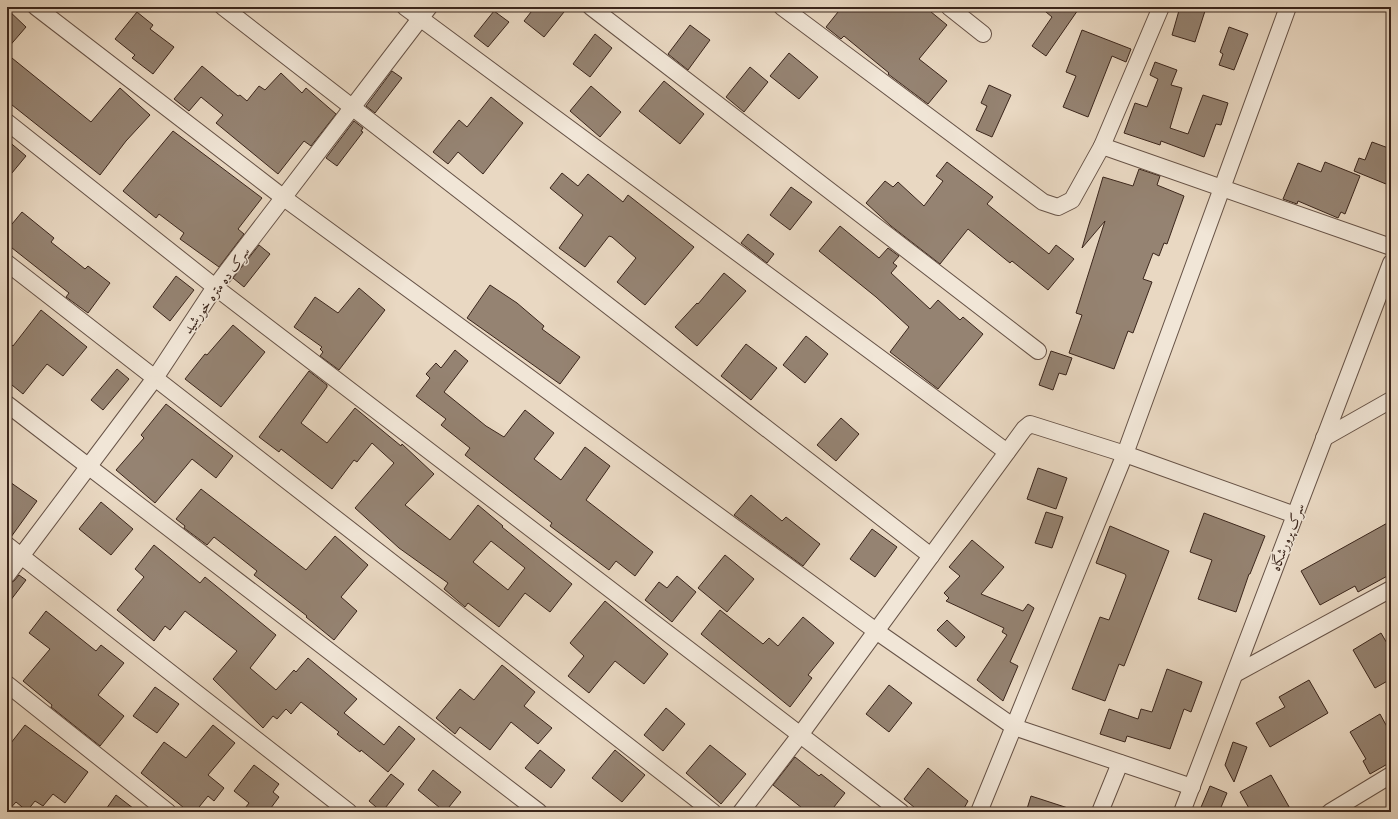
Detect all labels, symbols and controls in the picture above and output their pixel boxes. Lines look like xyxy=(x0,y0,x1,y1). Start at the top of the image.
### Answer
street label: سرک ده متره خورشید xyxy=(179,243,255,338)
street label: سرک پرورشگاه xyxy=(1266,500,1309,574)

